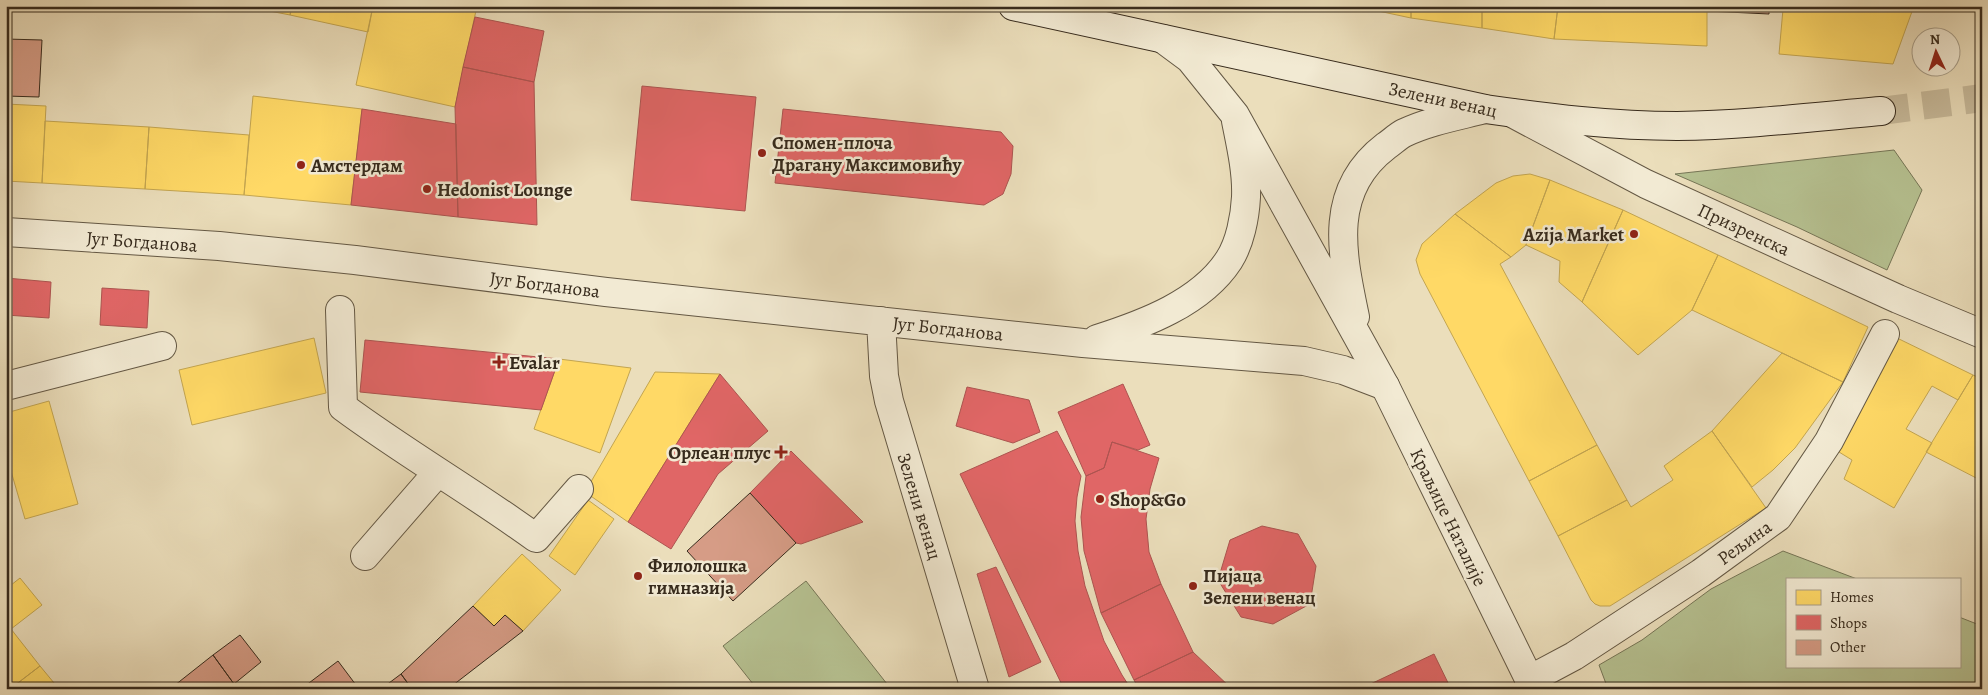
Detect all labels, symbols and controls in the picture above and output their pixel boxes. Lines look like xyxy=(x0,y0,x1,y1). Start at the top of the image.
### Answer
north arrow xyxy=(1910,28,1960,78)
text: N xyxy=(1929,30,1941,49)
street label: Зелени венац xyxy=(1386,76,1500,124)
place label: Спомен-плоча Драгану Максимовићу xyxy=(772,130,962,178)
marker: Спомен-плоча Драгану Максимовићу xyxy=(756,147,768,159)
place label: Амстердам xyxy=(310,153,403,179)
marker: Амстердам xyxy=(295,159,307,171)
place label: Hedonist Lounge xyxy=(437,177,573,203)
marker: Hedonist Lounge xyxy=(421,183,433,195)
street label: Призренска xyxy=(1693,197,1794,263)
place label: Azija Market xyxy=(1522,222,1625,248)
street label: Југ Богданова xyxy=(86,225,199,259)
marker: Azija Market xyxy=(1628,228,1640,240)
street label: Југ Богданова xyxy=(488,265,602,305)
street label: Југ Богданова xyxy=(891,310,1005,348)
place label: Evalar xyxy=(509,350,560,376)
marker: Evalar xyxy=(493,356,505,368)
place label: Орлеан плус xyxy=(668,440,771,466)
street label: Краљице Наталије xyxy=(1403,444,1493,591)
marker: Орлеан плус xyxy=(775,446,787,458)
street label: Зелени венац xyxy=(890,450,948,563)
place label: Shop&Go xyxy=(1110,487,1186,513)
marker: Shop&Go xyxy=(1094,493,1106,505)
street label: Рељина xyxy=(1712,514,1777,571)
place label: Филолошка гимназија xyxy=(648,553,748,601)
place label: Пијаца Зелени венац xyxy=(1203,563,1316,611)
marker: Филолошка гимназија xyxy=(632,570,644,582)
legend xyxy=(1786,578,1960,668)
marker: Пијаца Зелени венац xyxy=(1187,580,1199,592)
text: Homes xyxy=(1830,587,1874,607)
text: Shops xyxy=(1830,613,1867,633)
text: Other xyxy=(1830,637,1866,657)

